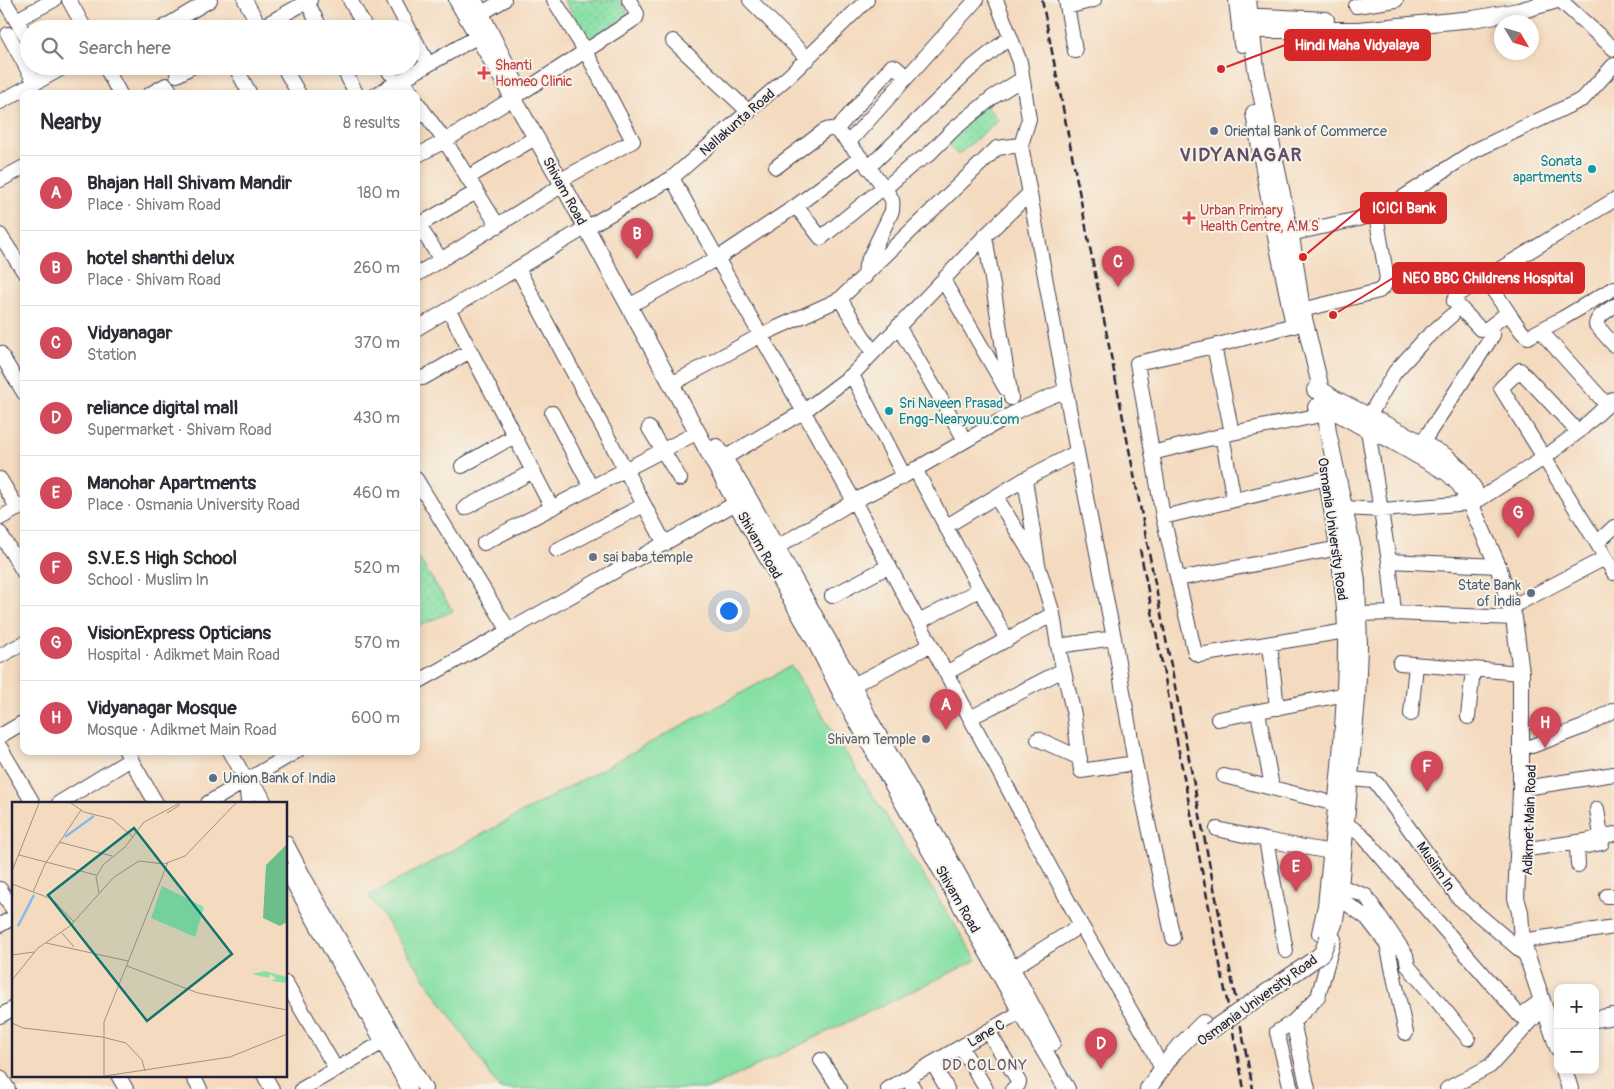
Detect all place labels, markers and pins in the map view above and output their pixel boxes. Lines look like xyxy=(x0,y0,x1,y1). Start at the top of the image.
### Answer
callout: Hindi Maha Vidyalaya xyxy=(1285,30,1430,60)
place label: Shanti Homeo Clinic xyxy=(495,57,573,90)
marker: Shanti Homeo Clinic xyxy=(477,66,491,80)
place label: Oriental Bank of Commerce xyxy=(1224,123,1387,140)
marker: Oriental Bank of Commerce xyxy=(1208,125,1220,137)
place label: Sonata apartments xyxy=(1513,153,1583,186)
marker: Sonata apartments xyxy=(1586,163,1598,175)
callout: ICICI Bank xyxy=(1361,193,1446,223)
place label: Urban Primary Health Centre, A.M.S xyxy=(1200,202,1319,235)
marker: Urban Primary Health Centre, A.M.S xyxy=(1182,211,1196,225)
pin: B xyxy=(621,218,653,259)
pin: C xyxy=(1102,246,1134,287)
callout: NEO BBC Childrens Hospital xyxy=(1393,263,1584,293)
place label: Sri Naveen Prasad Engg-Nearyouu.com xyxy=(899,395,1019,428)
marker: Sri Naveen Prasad Engg-Nearyouu.com xyxy=(883,405,895,417)
pin: G xyxy=(1502,497,1534,538)
place label: sai baba temple xyxy=(603,549,693,566)
marker: sai baba temple xyxy=(587,551,599,563)
place label: State Bank of India xyxy=(1458,577,1521,610)
marker: State Bank of India xyxy=(1525,587,1537,599)
pin: A xyxy=(930,689,962,730)
pin: H xyxy=(1529,707,1561,748)
place label: Shivam Temple xyxy=(827,731,916,748)
marker: Shivam Temple xyxy=(920,733,932,745)
pin: F xyxy=(1411,751,1443,792)
place label: Union Bank of India xyxy=(223,770,336,787)
marker: Union Bank of India xyxy=(207,772,219,784)
pin: E xyxy=(1280,851,1312,892)
pin: D xyxy=(1085,1028,1117,1069)

